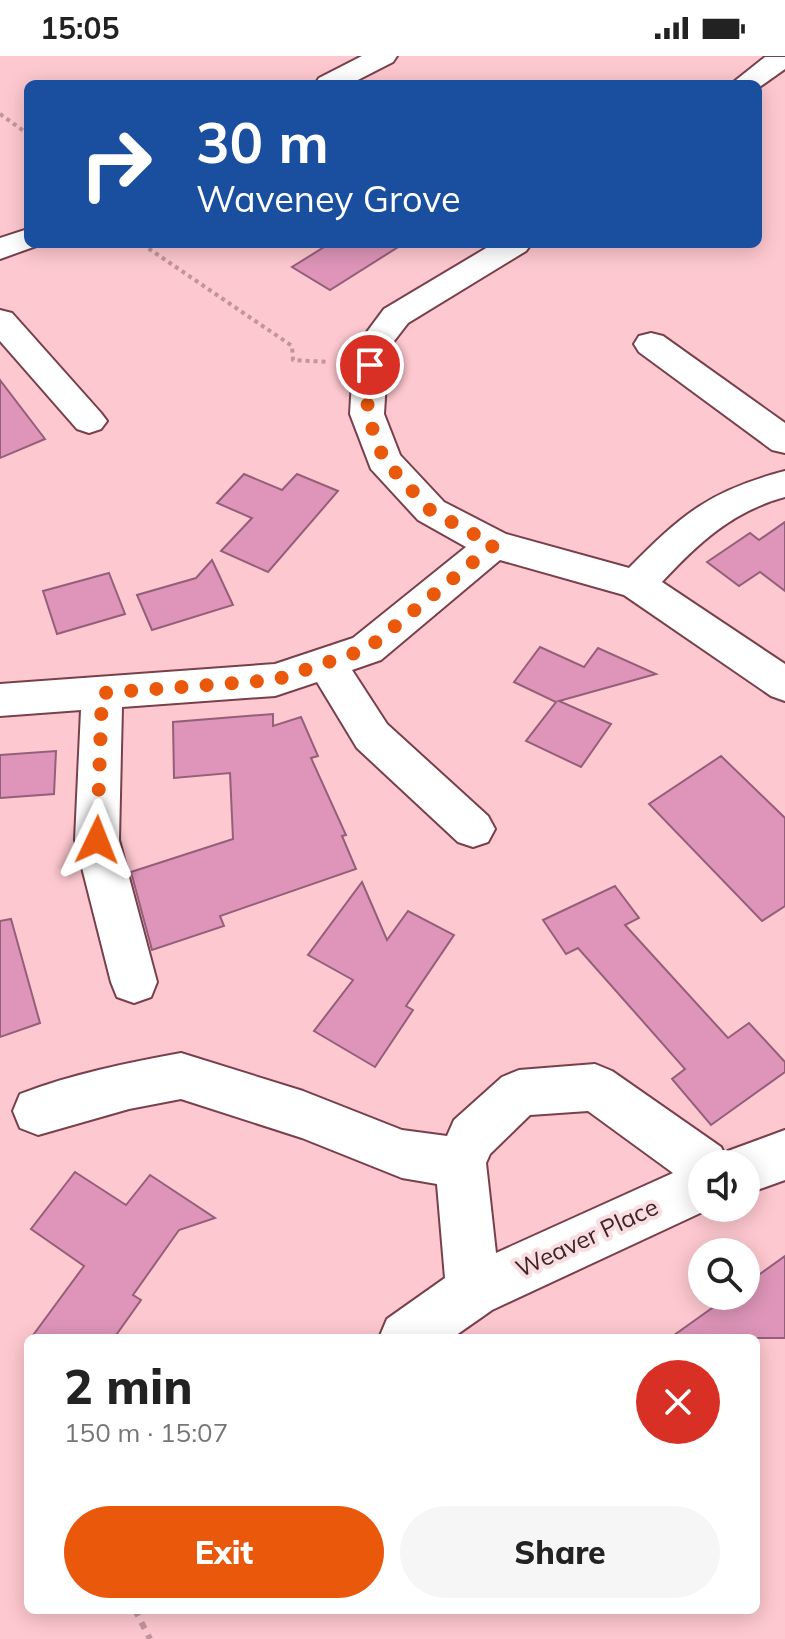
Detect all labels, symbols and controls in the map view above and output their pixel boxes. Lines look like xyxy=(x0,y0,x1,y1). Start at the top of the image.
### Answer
text: 15:05 xyxy=(40,9,119,47)
text: 30 m xyxy=(196,107,329,177)
icon: right xyxy=(64,112,168,216)
text: Waveney Grove xyxy=(196,176,461,221)
pin xyxy=(336,331,404,399)
icon: arrive xyxy=(348,343,392,387)
position arrow xyxy=(55,798,139,882)
map controls xyxy=(688,1150,760,1310)
button: sound xyxy=(688,1150,760,1222)
street label: Weaver Place xyxy=(511,1191,663,1283)
button: search xyxy=(688,1238,760,1310)
text: 2 min xyxy=(64,1356,193,1416)
button: close xyxy=(636,1360,720,1444)
text: 150 m · 15:07 xyxy=(64,1416,228,1449)
button: Exit xyxy=(64,1506,384,1598)
button: Share xyxy=(400,1506,720,1598)

